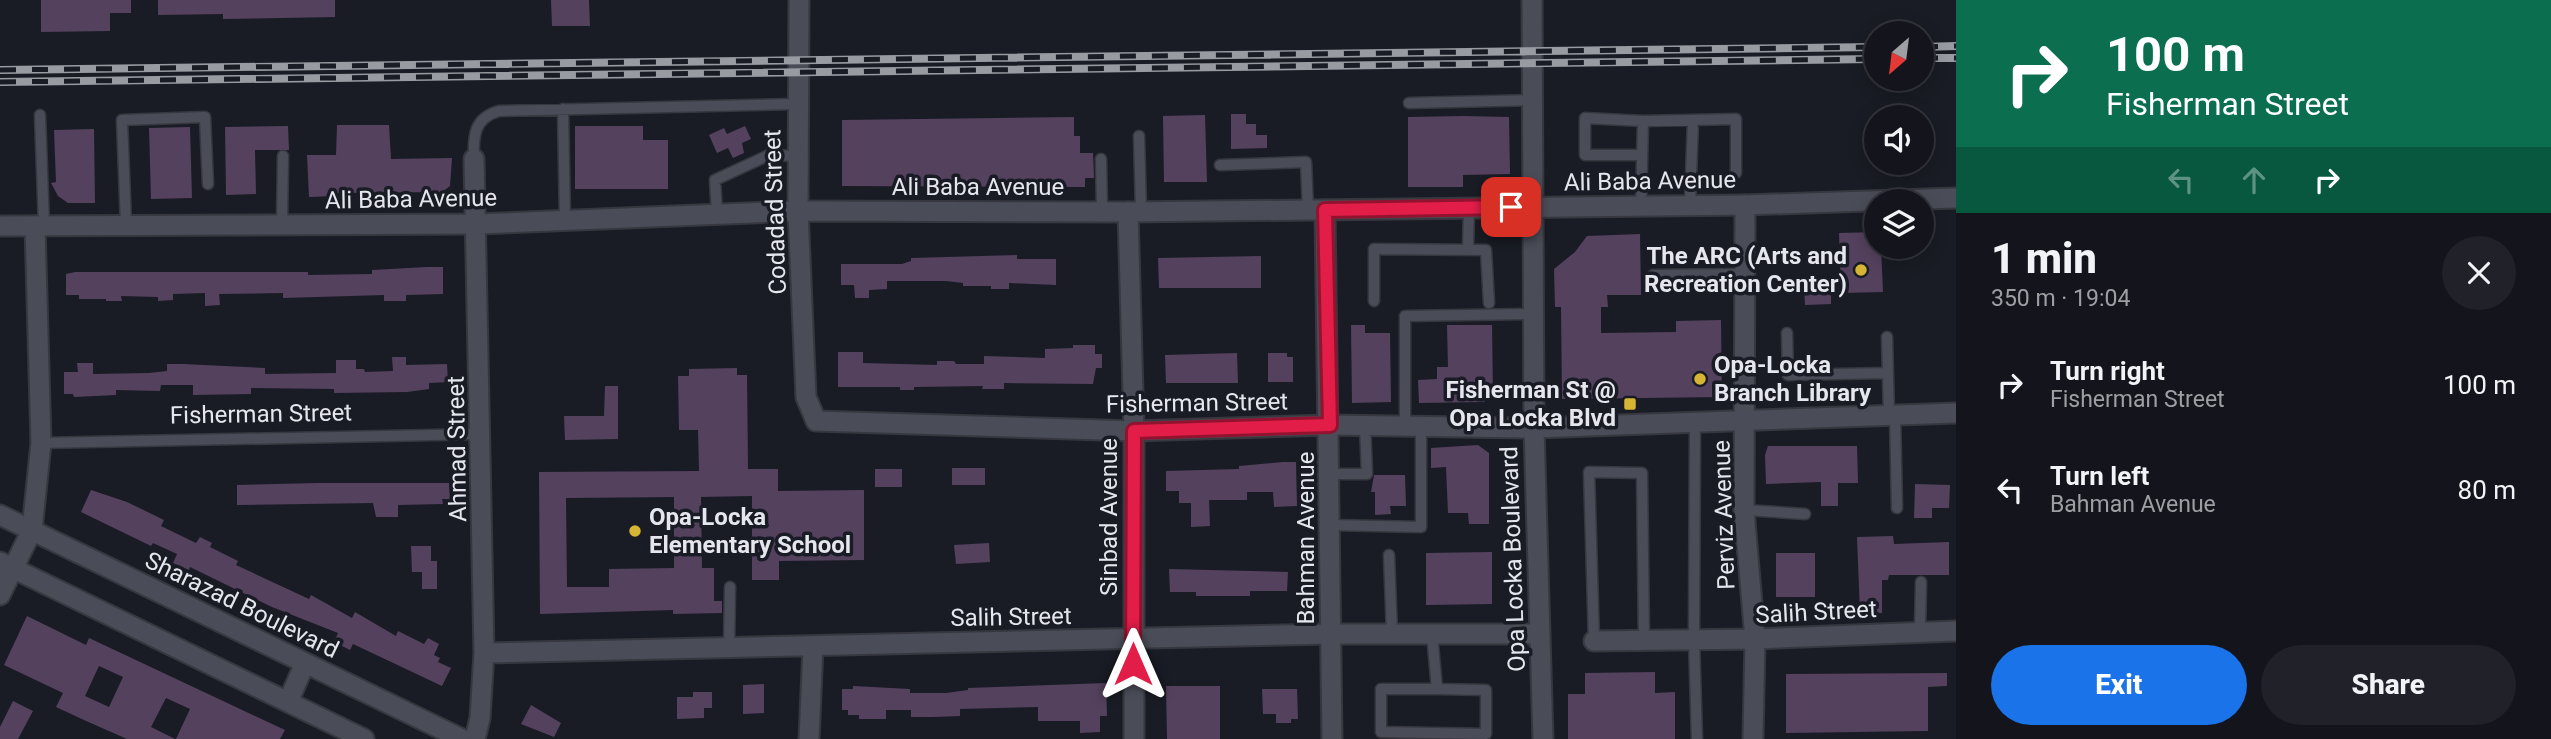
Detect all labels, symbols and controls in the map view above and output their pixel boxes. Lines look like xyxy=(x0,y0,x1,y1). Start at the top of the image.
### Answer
north arrow xyxy=(1864,21,1934,91)
map controls xyxy=(1864,21,1934,259)
text: 100 m xyxy=(2106,26,2245,83)
icon: right xyxy=(1991,28,2082,119)
text: Fisherman Street xyxy=(2106,85,2349,123)
button: sound xyxy=(1864,105,1934,175)
street label: Codadad Street xyxy=(758,129,792,295)
icon: left xyxy=(2162,161,2200,199)
icon: ahead xyxy=(2235,161,2273,199)
icon: right xyxy=(2308,161,2346,199)
street label: Ali Baba Avenue xyxy=(1564,165,1736,197)
street label: Ali Baba Avenue xyxy=(892,173,1064,201)
pin xyxy=(1481,177,1541,237)
street label: Ali Baba Avenue xyxy=(325,183,497,215)
icon: arrive xyxy=(1492,188,1530,226)
button: layers xyxy=(1864,189,1934,259)
text: 1 min xyxy=(1991,234,2097,283)
button: close xyxy=(2442,236,2516,310)
place label: The ARC (Arts and Recreation Center) xyxy=(1644,242,1847,298)
marker: The ARC (Arts and Recreation Center) xyxy=(1853,262,1869,278)
text: 350 m · 19:04 xyxy=(1991,285,2130,312)
place label: Opa-Locka Branch Library xyxy=(1714,351,1872,407)
text: Turn right xyxy=(2050,356,2165,386)
icon: right xyxy=(1991,366,2029,404)
text: 100 m xyxy=(2443,370,2516,400)
marker: Opa-Locka Branch Library xyxy=(1692,371,1708,387)
street label: Ahmad Street xyxy=(442,376,472,522)
place label: Fisherman St @ Opa Locka Blvd xyxy=(1446,376,1616,432)
text: Fisherman Street xyxy=(2050,386,2225,413)
street label: Fisherman Street xyxy=(1106,387,1288,419)
marker: Fisherman St @ Opa Locka Blvd xyxy=(1622,396,1638,412)
street label: Fisherman Street xyxy=(170,398,352,430)
street label: Sinbad Avenue xyxy=(1095,438,1123,596)
street label: Perviz Avenue xyxy=(1707,440,1741,590)
street label: Opa Locka Boulevard xyxy=(1495,446,1531,672)
street label: Bahman Avenue xyxy=(1292,451,1320,625)
text: Turn left xyxy=(2050,461,2149,491)
icon: left xyxy=(1991,471,2029,509)
text: 80 m xyxy=(2458,475,2516,505)
text: Bahman Avenue xyxy=(2050,491,2216,518)
place label: Opa-Locka Elementary School xyxy=(649,503,851,559)
marker: Opa-Locka Elementary School xyxy=(627,523,643,539)
street label: Sharazad Boulevard xyxy=(141,546,343,664)
street label: Salih Street xyxy=(1755,595,1878,629)
street label: Salih Street xyxy=(950,602,1072,632)
position arrow xyxy=(1096,627,1170,701)
button: Exit xyxy=(1991,645,2247,725)
button: Share xyxy=(2261,645,2516,725)

